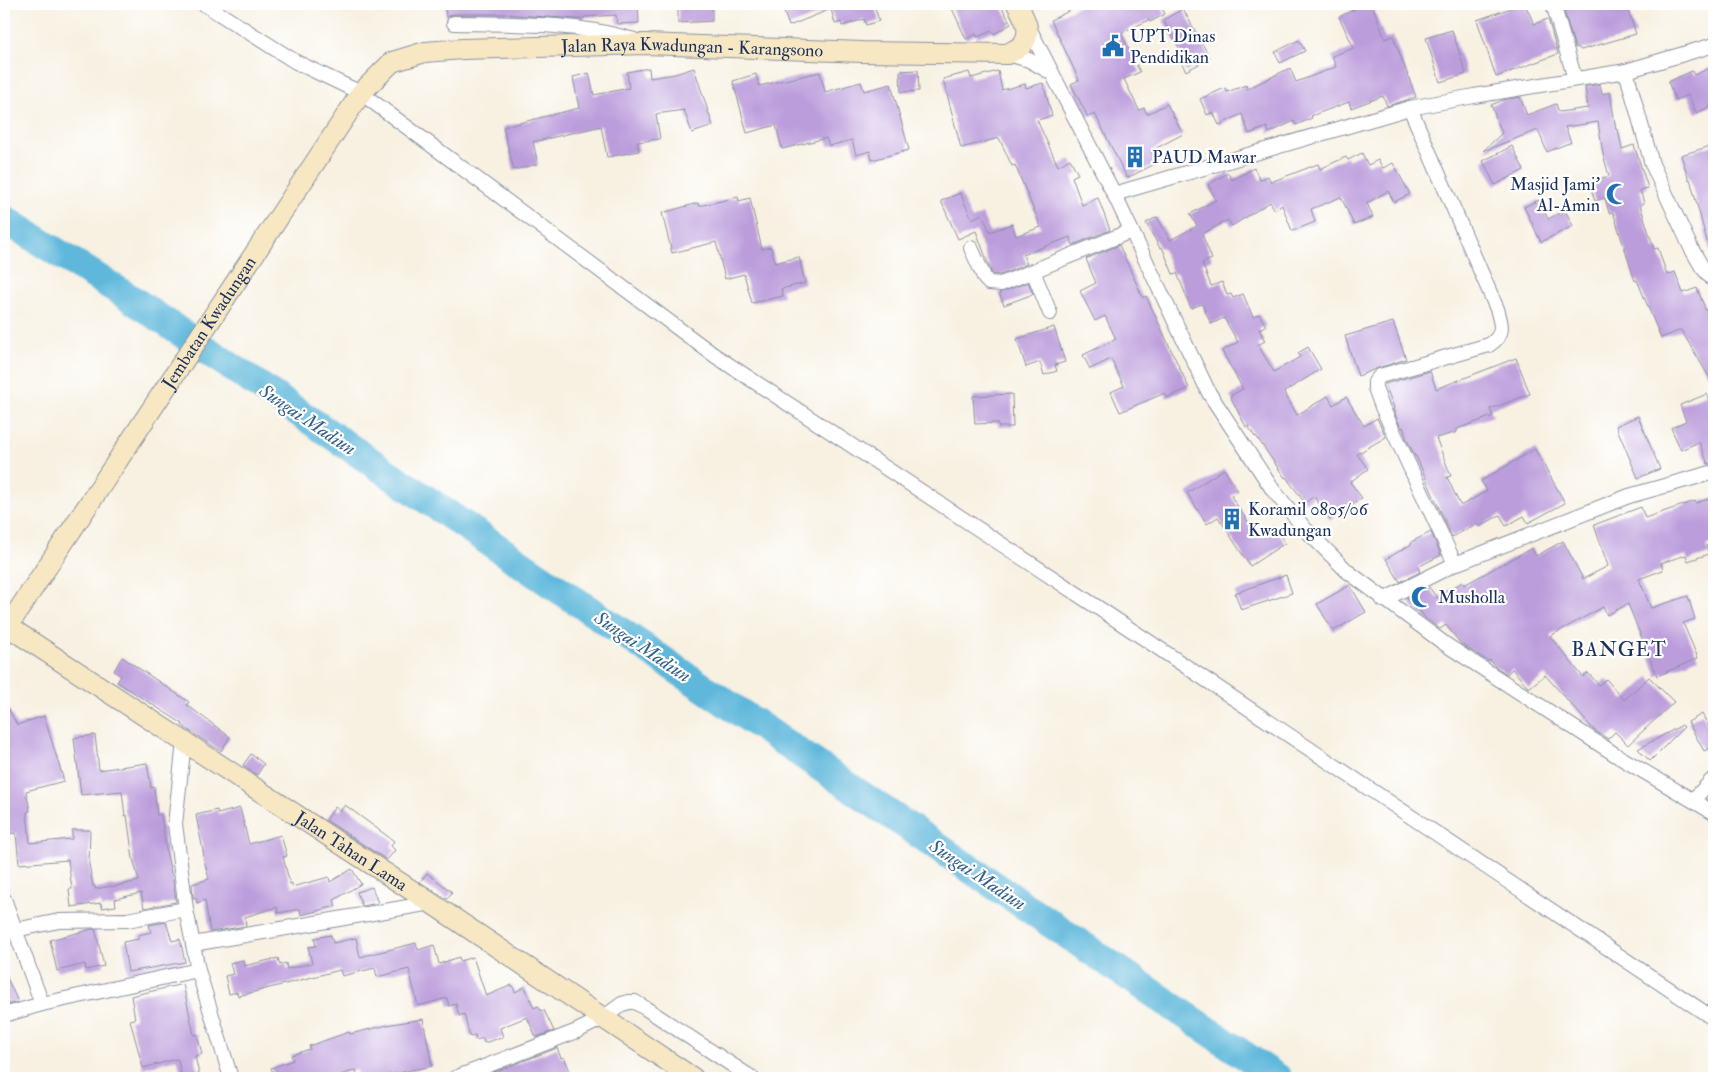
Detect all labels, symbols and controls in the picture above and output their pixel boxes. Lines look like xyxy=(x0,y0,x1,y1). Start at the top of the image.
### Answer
place label: UPT Dinas Pendidikan xyxy=(1130,25,1215,69)
street label: Jalan Raya Kwadungan - Karangsono xyxy=(560,33,824,63)
public building icon: UPT Dinas Pendidikan xyxy=(1100,33,1126,59)
building icon: PAUD Mawar xyxy=(1122,144,1148,170)
place label: PAUD Mawar xyxy=(1152,146,1256,169)
place label: Masjid Jami' Al-Amin xyxy=(1510,173,1600,217)
mosque icon: Masjid Jami' Al-Amin xyxy=(1604,181,1630,207)
street label: Jembatan Kwadungan xyxy=(157,252,262,394)
water label: Sungai Madiun xyxy=(254,378,360,461)
place label: Koramil 0805/06 Kwadungan xyxy=(1248,498,1369,542)
building icon: Koramil 0805/06 Kwadungan xyxy=(1219,506,1245,532)
mosque icon: Musholla xyxy=(1409,584,1435,610)
place label: Musholla xyxy=(1438,586,1506,609)
water label: Sungai Madiun xyxy=(589,605,695,688)
district label: BANGET xyxy=(1571,637,1667,662)
street label: Jalan Tahan Lama xyxy=(290,806,412,897)
water label: Sungai Madiun xyxy=(924,833,1030,916)

